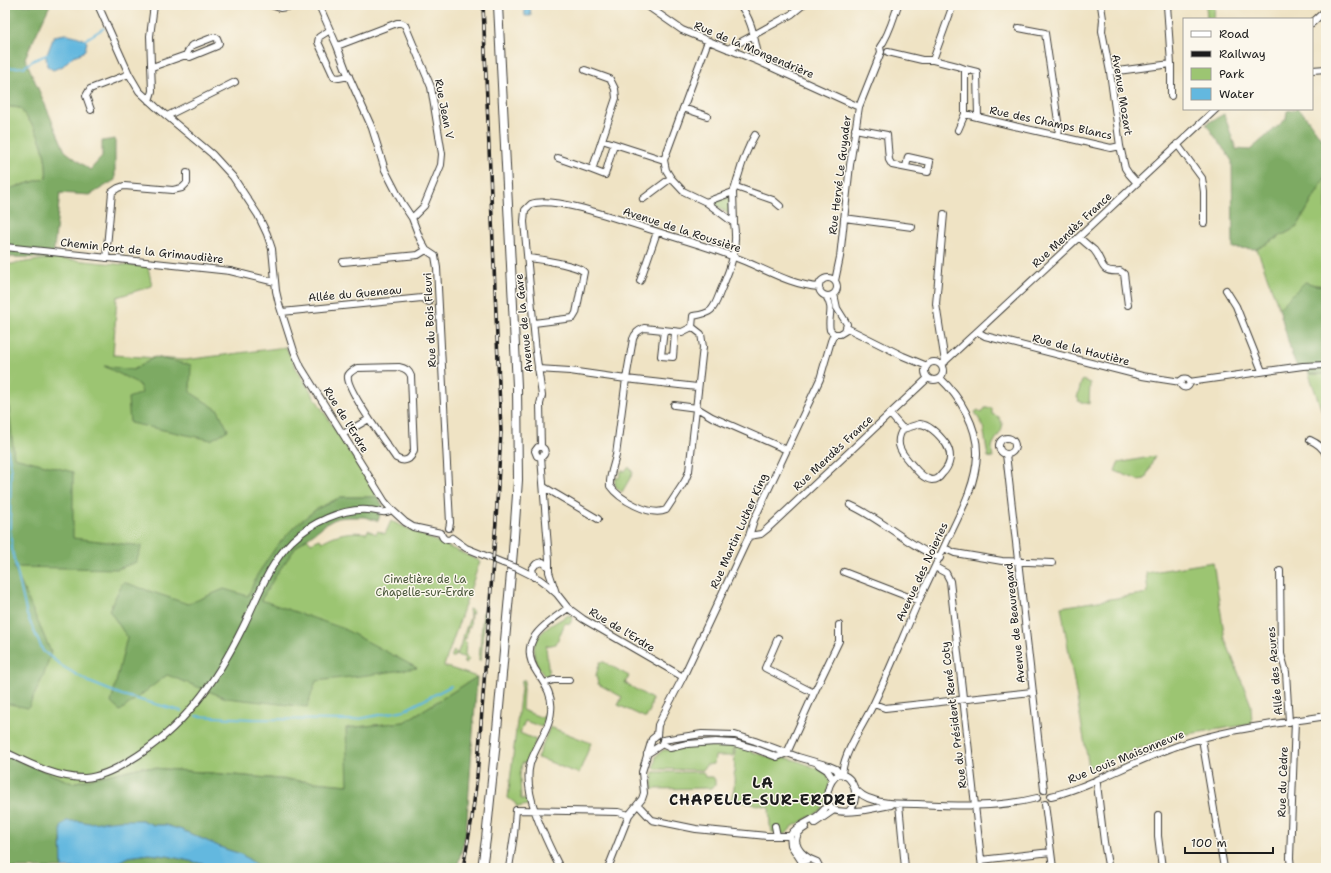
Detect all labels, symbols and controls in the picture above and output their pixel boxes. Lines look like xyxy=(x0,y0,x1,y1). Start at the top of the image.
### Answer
street label: Rue de la Mongendrière xyxy=(692,18,816,82)
legend xyxy=(1183,18,1313,110)
text: Road xyxy=(1219,26,1250,42)
text: Railway xyxy=(1219,46,1266,62)
street label: Avenue Mozart xyxy=(1108,53,1136,137)
text: Park xyxy=(1219,66,1245,82)
street label: Rue Jean V xyxy=(431,78,457,141)
text: Water xyxy=(1219,86,1255,102)
street label: Rue des Champs Blancs xyxy=(988,103,1114,143)
street label: Rue Hervé Le Guyader xyxy=(825,115,855,235)
street label: Rue Mendès France xyxy=(1029,189,1115,271)
street label: Avenue de la Roussière xyxy=(621,204,743,256)
street label: Chemin Port de la Grimaudière xyxy=(60,235,224,267)
street label: Rue du Bois Fleuri xyxy=(420,272,440,368)
street label: Avenue de la Gare xyxy=(511,273,537,373)
street label: Allée du Gueneau xyxy=(308,282,402,306)
street label: Rue de la Hautière xyxy=(1031,331,1131,369)
street label: Rue de l'Erdre xyxy=(320,384,372,456)
street label: Rue Mendès France xyxy=(790,412,876,494)
street label: Rue Martin Luther King xyxy=(707,471,771,591)
street label: Avenue des Noieries xyxy=(892,520,952,624)
street label: Avenue de Beauregard xyxy=(1001,562,1029,684)
park label: Cimetière de La Chapelle-sur-Erdre xyxy=(376,572,474,600)
street label: Rue de l'Erdre xyxy=(586,604,658,656)
street label: Allée des Azures xyxy=(1264,626,1286,716)
street label: Rue du Président René Coty xyxy=(938,641,970,789)
street label: Rue Louis Maisonneuve xyxy=(1066,727,1186,787)
street label: Rue du Cèdre xyxy=(1274,746,1292,818)
district label: LA CHAPELLE-SUR-ERDRE xyxy=(669,773,857,810)
scale bar xyxy=(1185,829,1273,855)
text: 100 m xyxy=(1191,835,1227,851)

